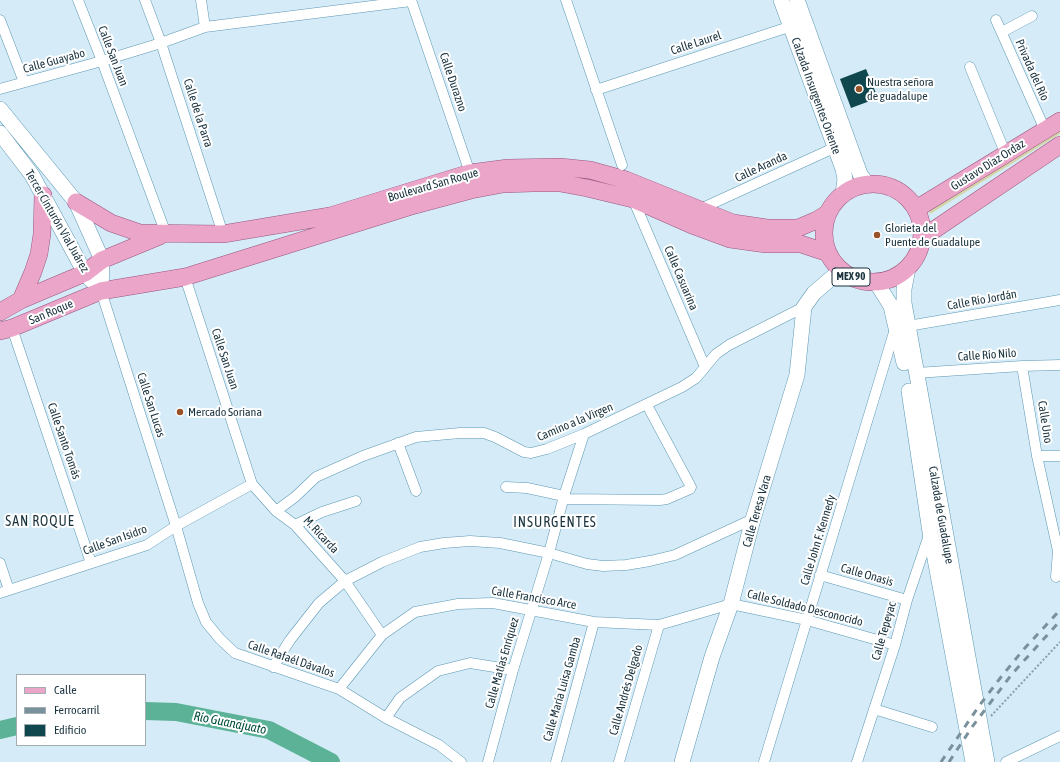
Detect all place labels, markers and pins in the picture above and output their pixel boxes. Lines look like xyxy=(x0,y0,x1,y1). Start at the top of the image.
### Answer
place label: Nuestra señora de guadalupe xyxy=(867,75,934,103)
marker: Nuestra señora de guadalupe xyxy=(854,84,864,94)
place label: Glorieta del Puente de Guadalupe xyxy=(885,221,980,249)
marker: Glorieta del Puente de Guadalupe xyxy=(872,230,882,240)
place label: Mercado Soriana xyxy=(188,405,262,419)
marker: Mercado Soriana xyxy=(175,407,185,417)

